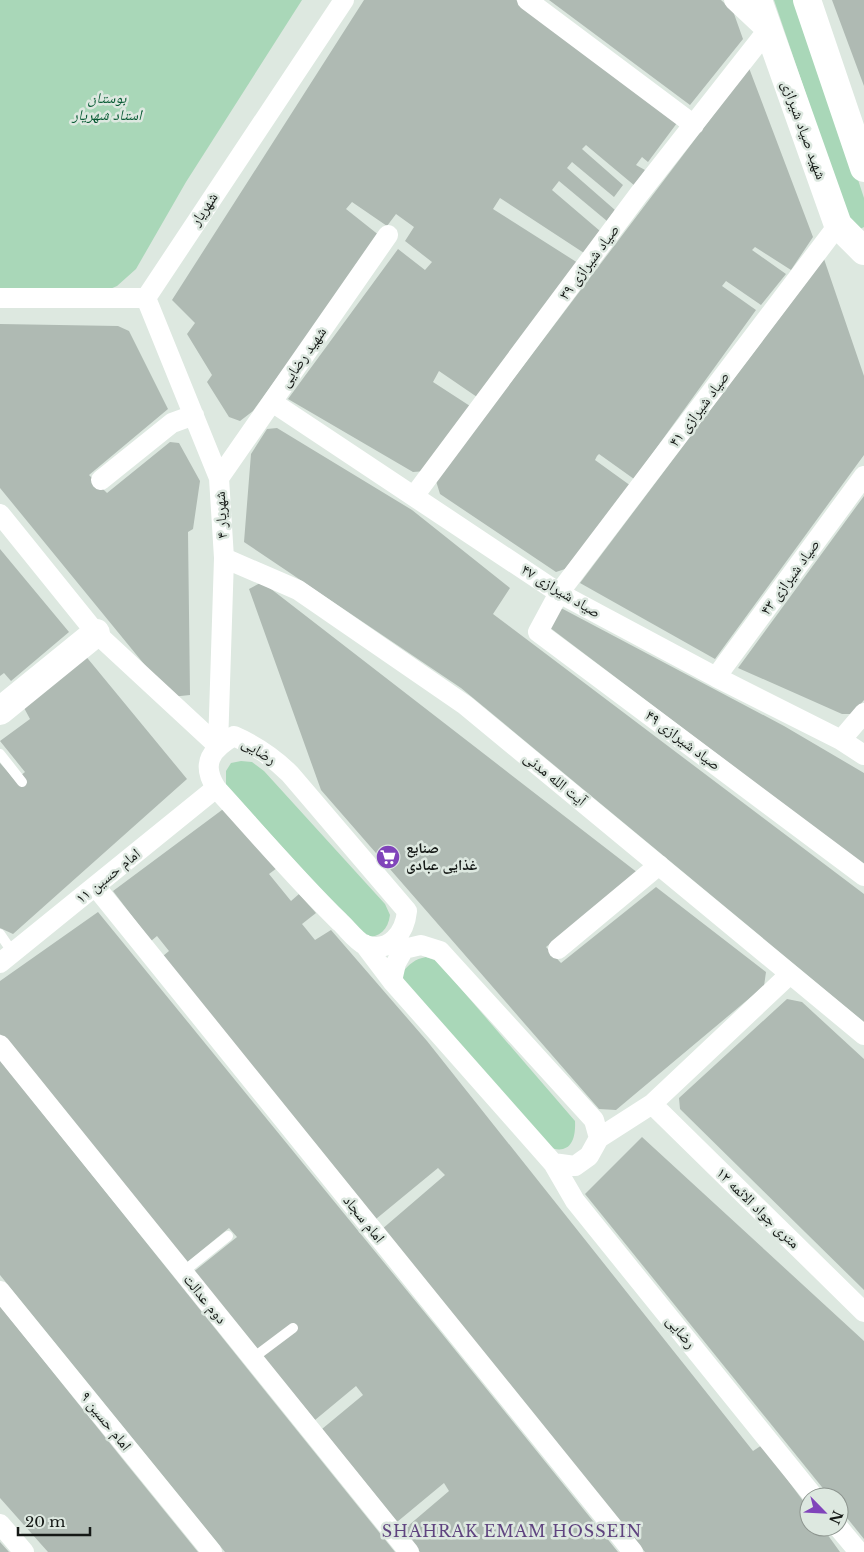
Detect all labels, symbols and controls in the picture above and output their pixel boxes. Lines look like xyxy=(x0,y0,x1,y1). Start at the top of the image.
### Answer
street label: شهید صیاد شیرازی xyxy=(777,78,831,182)
park label: بوستان استاد شهریار xyxy=(71,88,143,124)
street label: شهریار xyxy=(185,188,222,230)
street label: صیاد شیرازی ۳۹ xyxy=(554,220,624,304)
street label: شهید رضایی xyxy=(275,323,331,391)
street label: صیاد شیرازی ۴۱ xyxy=(664,367,734,451)
street label: شهریار ۴ xyxy=(210,491,231,539)
street label: صیاد شیرازی ۴۳ xyxy=(756,535,824,619)
street label: صیاد شیرازی ۴۷ xyxy=(518,559,604,623)
street label: صیاد شیرازی ۴۹ xyxy=(641,705,725,775)
street label: رضایی xyxy=(238,733,280,769)
street label: آیت الله مدنی xyxy=(519,748,591,811)
place label: صنایع غذایی عبادی xyxy=(406,838,478,874)
street label: امام حسین ۱۱ xyxy=(72,844,144,908)
supermarket icon: صنایع غذایی عبادی xyxy=(375,844,401,870)
street label: ۱۲ متری جواد الائمه xyxy=(712,1163,804,1253)
street label: امام سجاد xyxy=(339,1191,389,1247)
street label: دوم عدالت xyxy=(179,1270,231,1328)
street label: رضایی xyxy=(662,1311,700,1353)
street label: امام حسین ۹ xyxy=(76,1387,136,1455)
north arrow xyxy=(799,1487,849,1537)
scale bar xyxy=(18,1504,90,1536)
text: N xyxy=(825,1508,847,1527)
text: 20 m xyxy=(25,1512,65,1531)
district label: SHAHRAK EMAM HOSSEIN xyxy=(382,1521,642,1541)

